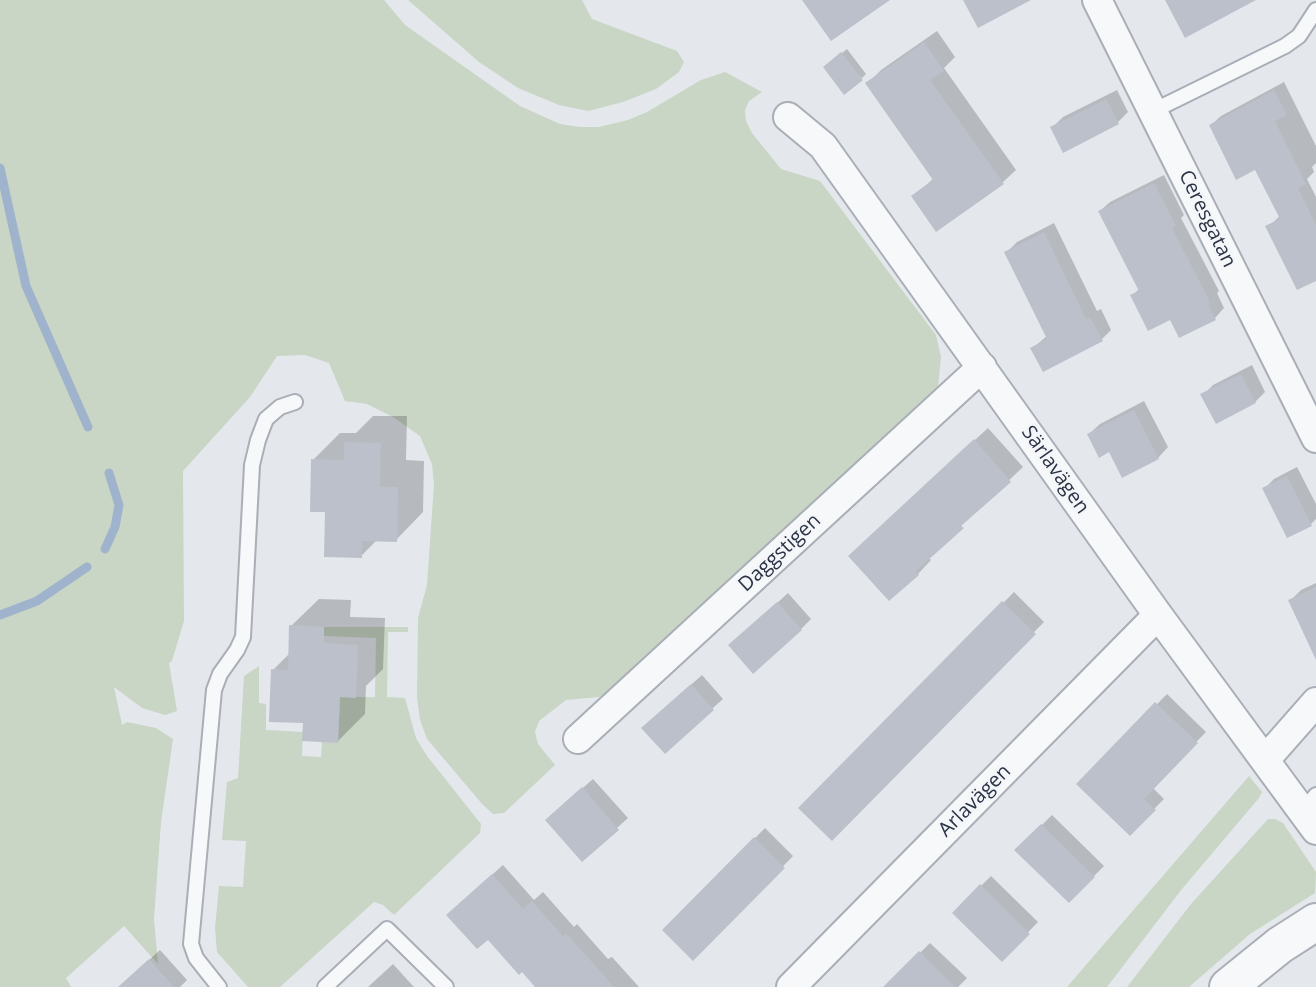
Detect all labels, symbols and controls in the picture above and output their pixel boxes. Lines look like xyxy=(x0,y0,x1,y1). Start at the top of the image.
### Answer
street label: Ceresgatan xyxy=(1173,166,1241,272)
street label: Särlavägen xyxy=(1016,421,1094,519)
street label: Daggstigen xyxy=(734,509,826,597)
street label: Arlavägen xyxy=(934,760,1016,842)

